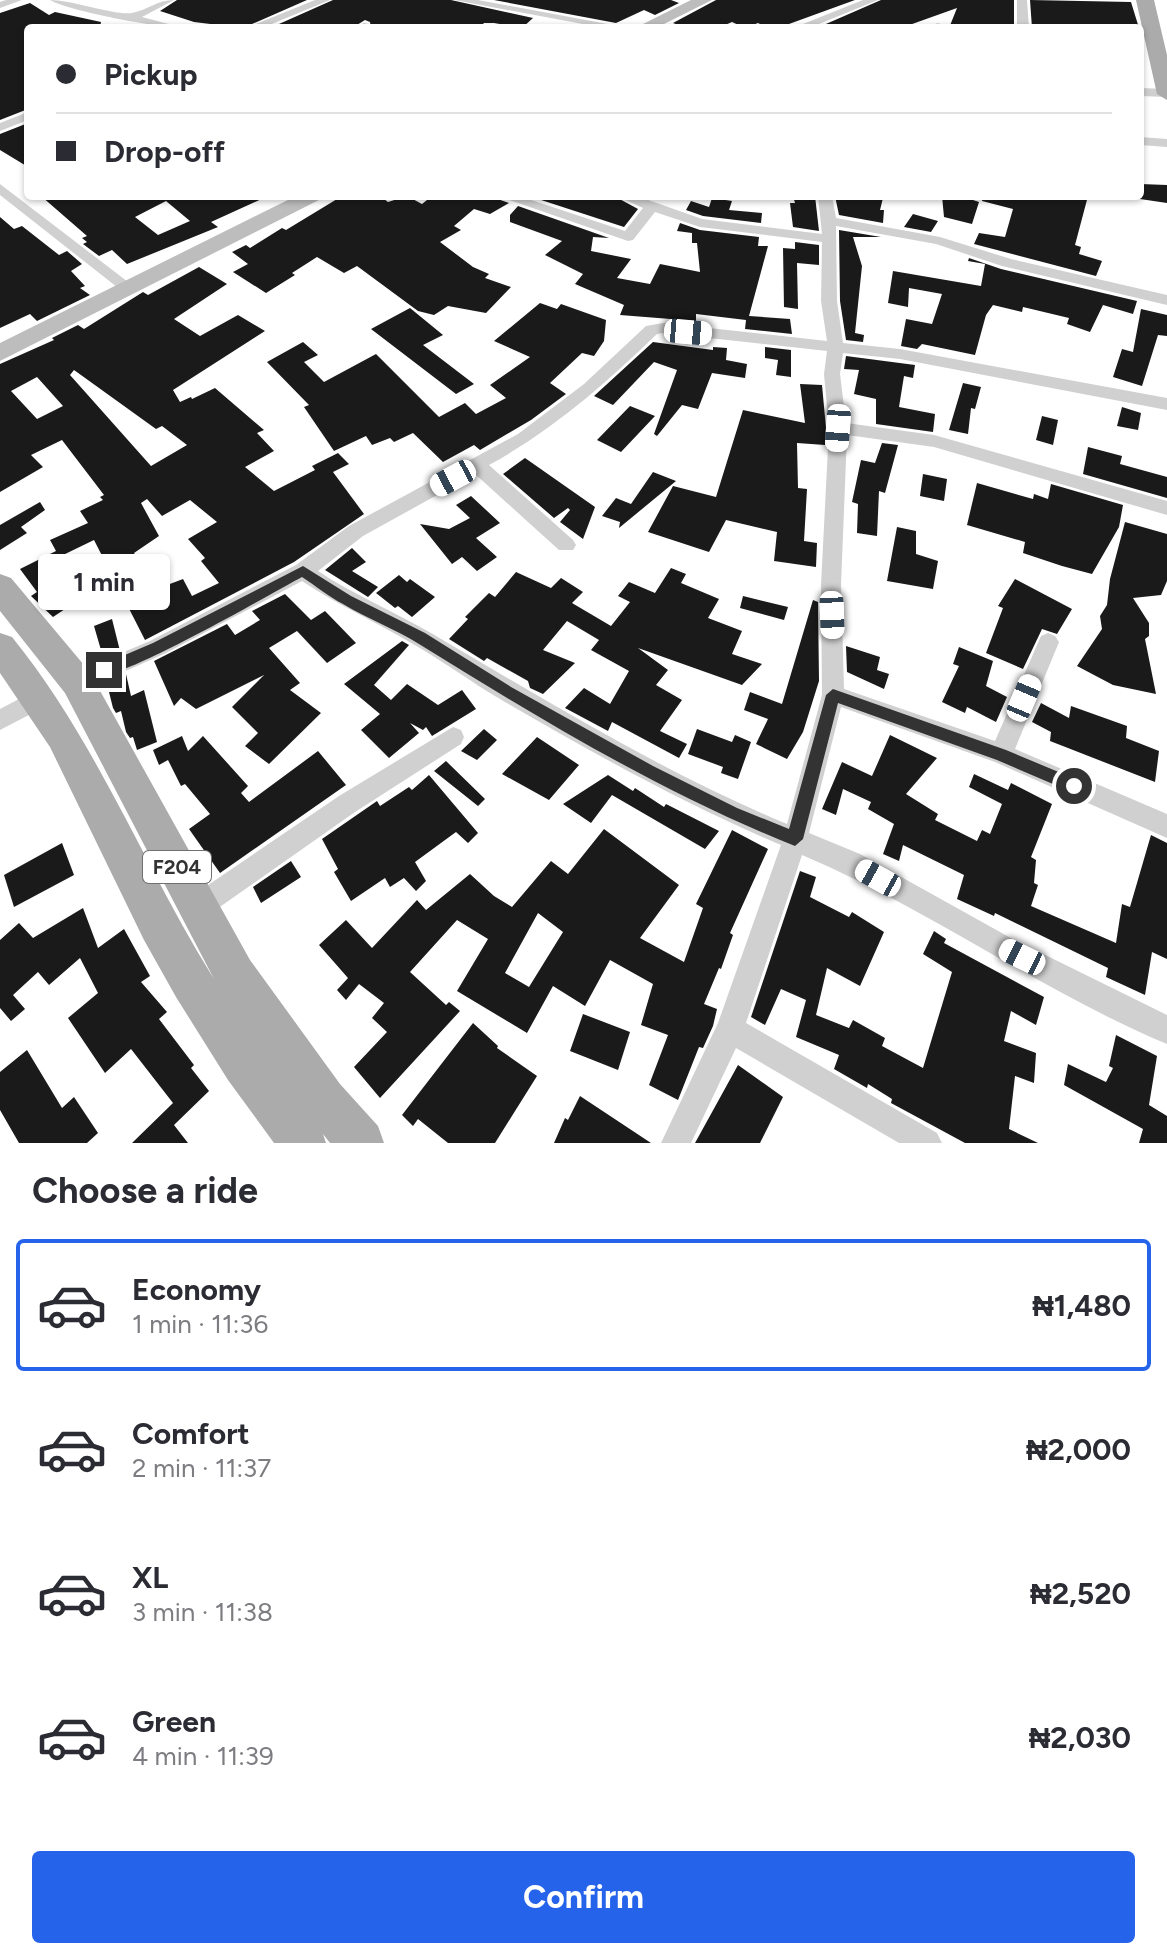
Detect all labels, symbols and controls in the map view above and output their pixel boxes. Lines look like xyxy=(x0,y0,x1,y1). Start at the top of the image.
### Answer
text: Pickup xyxy=(104,56,198,93)
text: Drop-off xyxy=(104,133,225,170)
car xyxy=(663,318,713,346)
car xyxy=(824,403,852,453)
car xyxy=(426,456,480,500)
callout: 1 min xyxy=(38,554,170,610)
text: 1 min xyxy=(73,566,135,598)
car xyxy=(819,591,845,639)
route end xyxy=(86,652,122,688)
car xyxy=(1004,671,1044,725)
route start xyxy=(1056,768,1092,804)
road number: F204 xyxy=(143,851,211,883)
car xyxy=(851,856,905,900)
car xyxy=(995,936,1049,978)
text: Choose a ride xyxy=(32,1169,258,1212)
icon: car xyxy=(36,1269,108,1341)
text: Economy xyxy=(132,1271,261,1308)
text: ₦1,480 xyxy=(1032,1287,1131,1324)
text: 1 min · 11:36 xyxy=(132,1308,268,1340)
icon: car xyxy=(36,1413,108,1485)
text: Comfort xyxy=(132,1415,250,1452)
text: ₦2,000 xyxy=(1026,1431,1131,1468)
text: 2 min · 11:37 xyxy=(132,1452,271,1484)
icon: car xyxy=(36,1557,108,1629)
text: XL xyxy=(132,1559,168,1596)
text: ₦2,520 xyxy=(1030,1575,1131,1612)
text: 3 min · 11:38 xyxy=(132,1596,273,1628)
icon: car xyxy=(36,1701,108,1773)
text: Green xyxy=(132,1703,216,1740)
text: ₦2,030 xyxy=(1029,1719,1131,1756)
text: 4 min · 11:39 xyxy=(132,1740,274,1772)
button: Confirm xyxy=(32,1851,1135,1943)

